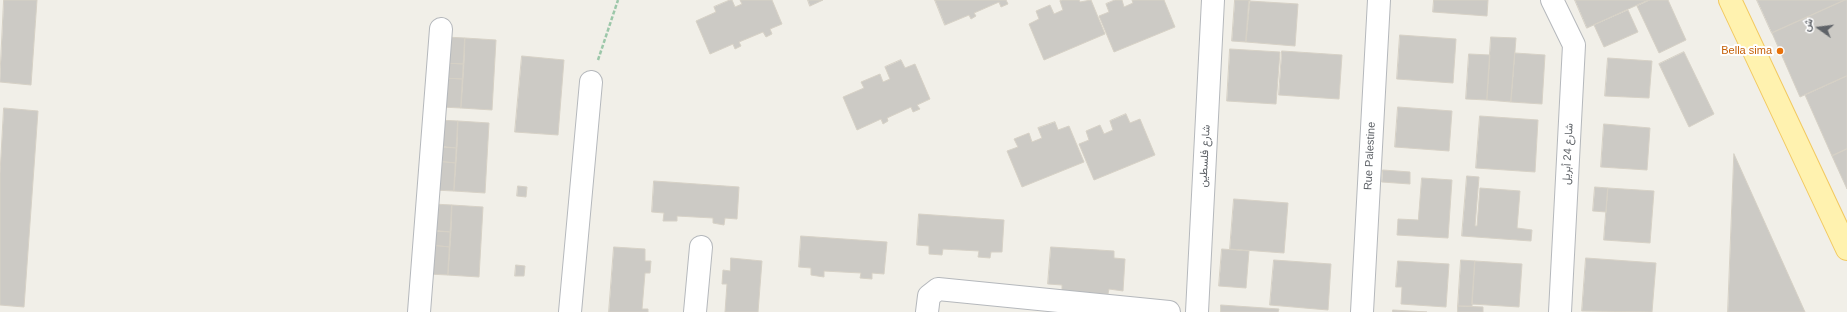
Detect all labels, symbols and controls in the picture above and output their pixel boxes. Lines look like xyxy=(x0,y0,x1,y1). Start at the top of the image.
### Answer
north arrow xyxy=(1799,8,1839,48)
text: ش xyxy=(1800,17,1815,33)
place label: Bella sima xyxy=(1721,44,1772,58)
marker: Bella sima xyxy=(1775,46,1785,56)
street label: Rue Palestine xyxy=(1362,121,1378,191)
street label: شارع 24 أبريل xyxy=(1560,123,1576,185)
street label: شارع فلسطين xyxy=(1197,124,1213,188)

